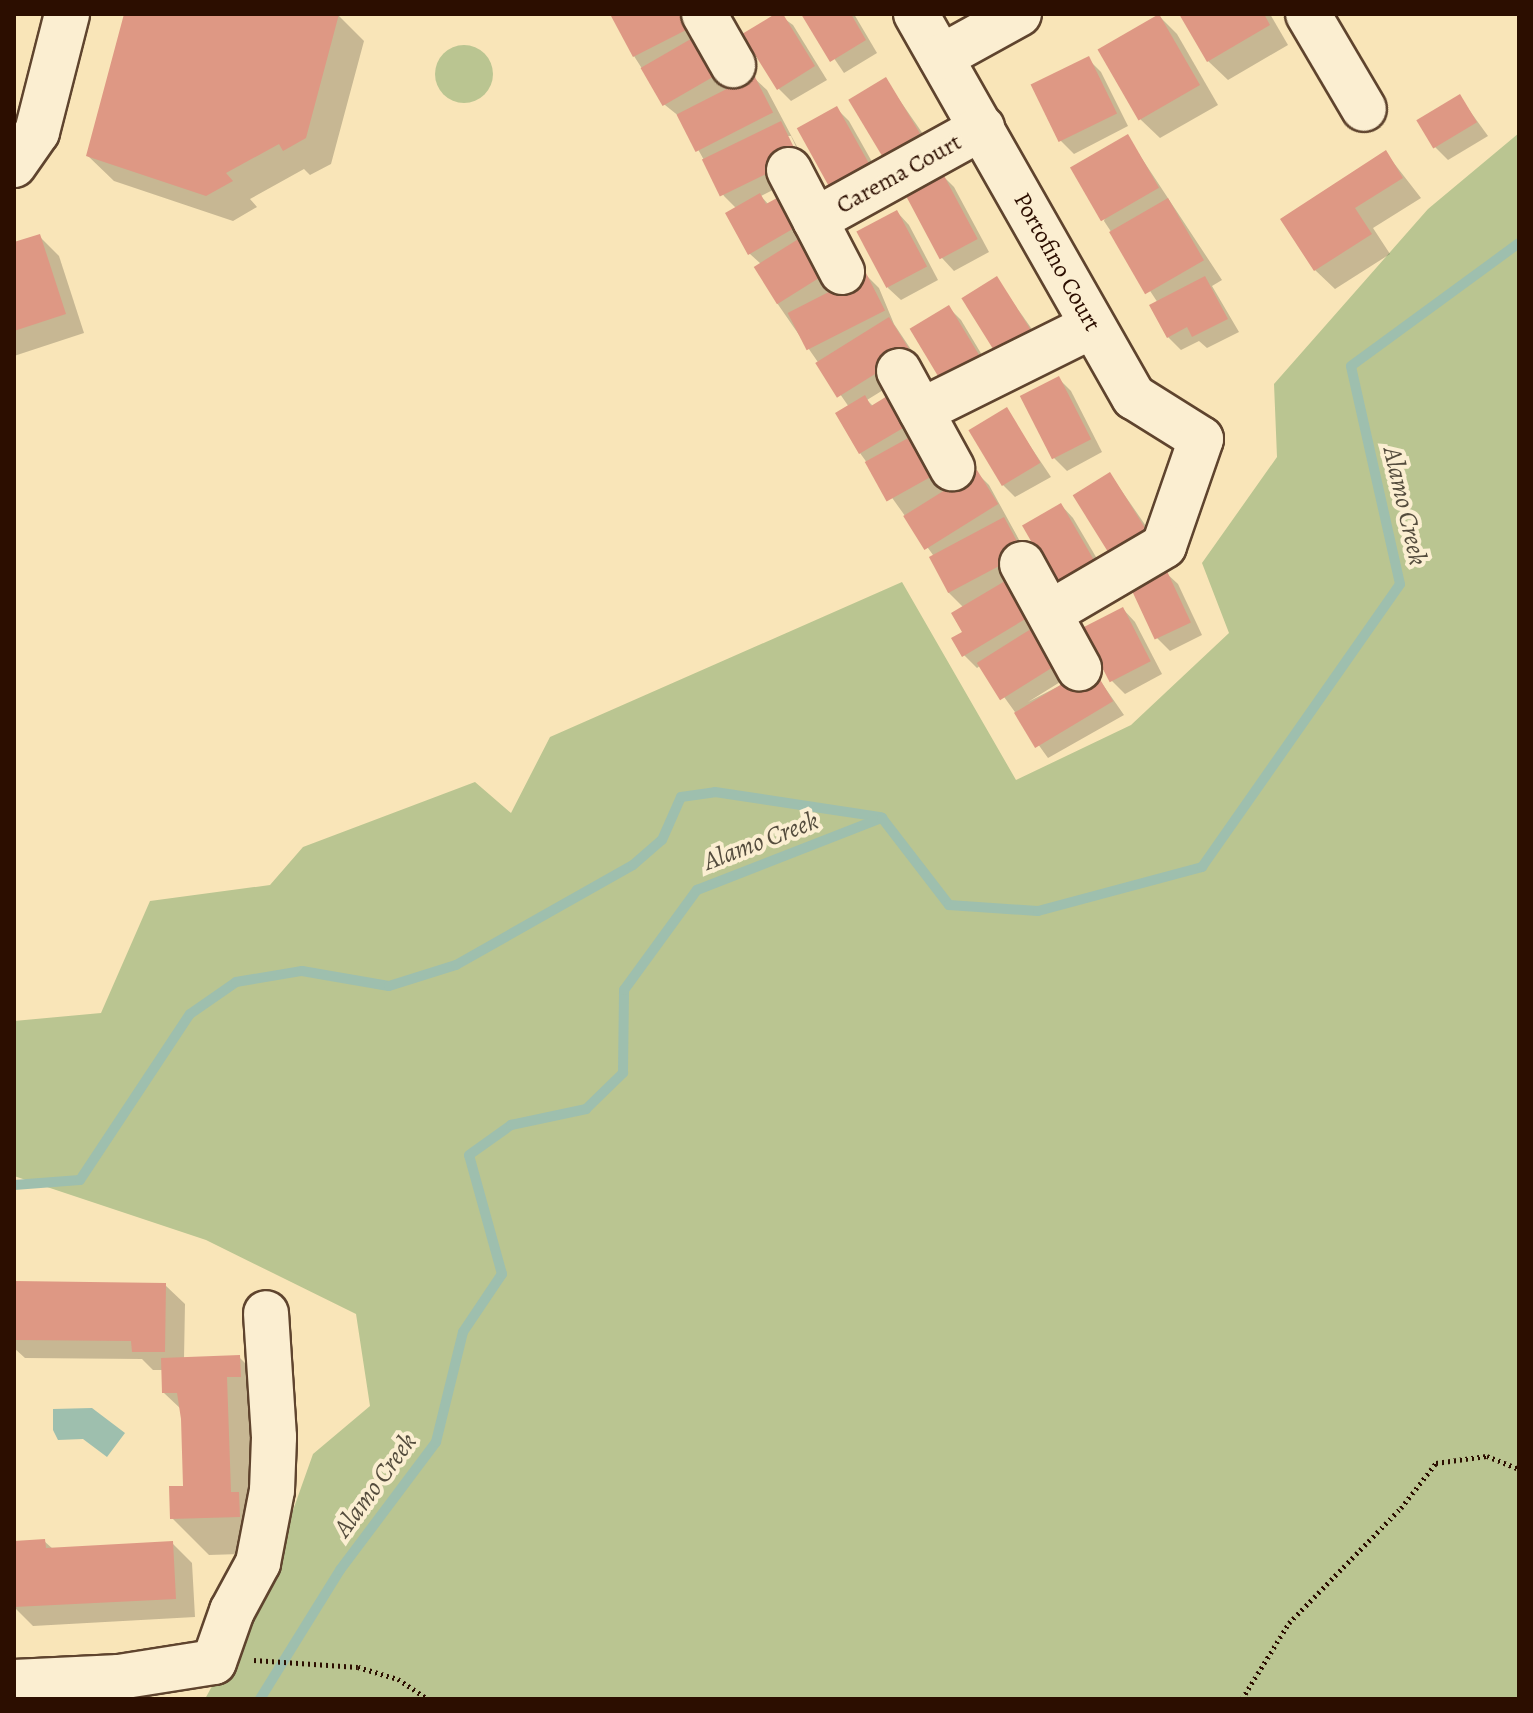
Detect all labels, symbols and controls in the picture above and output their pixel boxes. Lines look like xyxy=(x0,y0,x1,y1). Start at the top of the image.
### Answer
street label: Carema Court xyxy=(831,128,967,220)
street label: Portofino Court xyxy=(1007,188,1107,336)
water label: Alamo Creek xyxy=(1376,444,1434,568)
water label: Alamo Creek xyxy=(699,805,823,877)
water label: Alamo Creek xyxy=(327,1427,423,1543)

